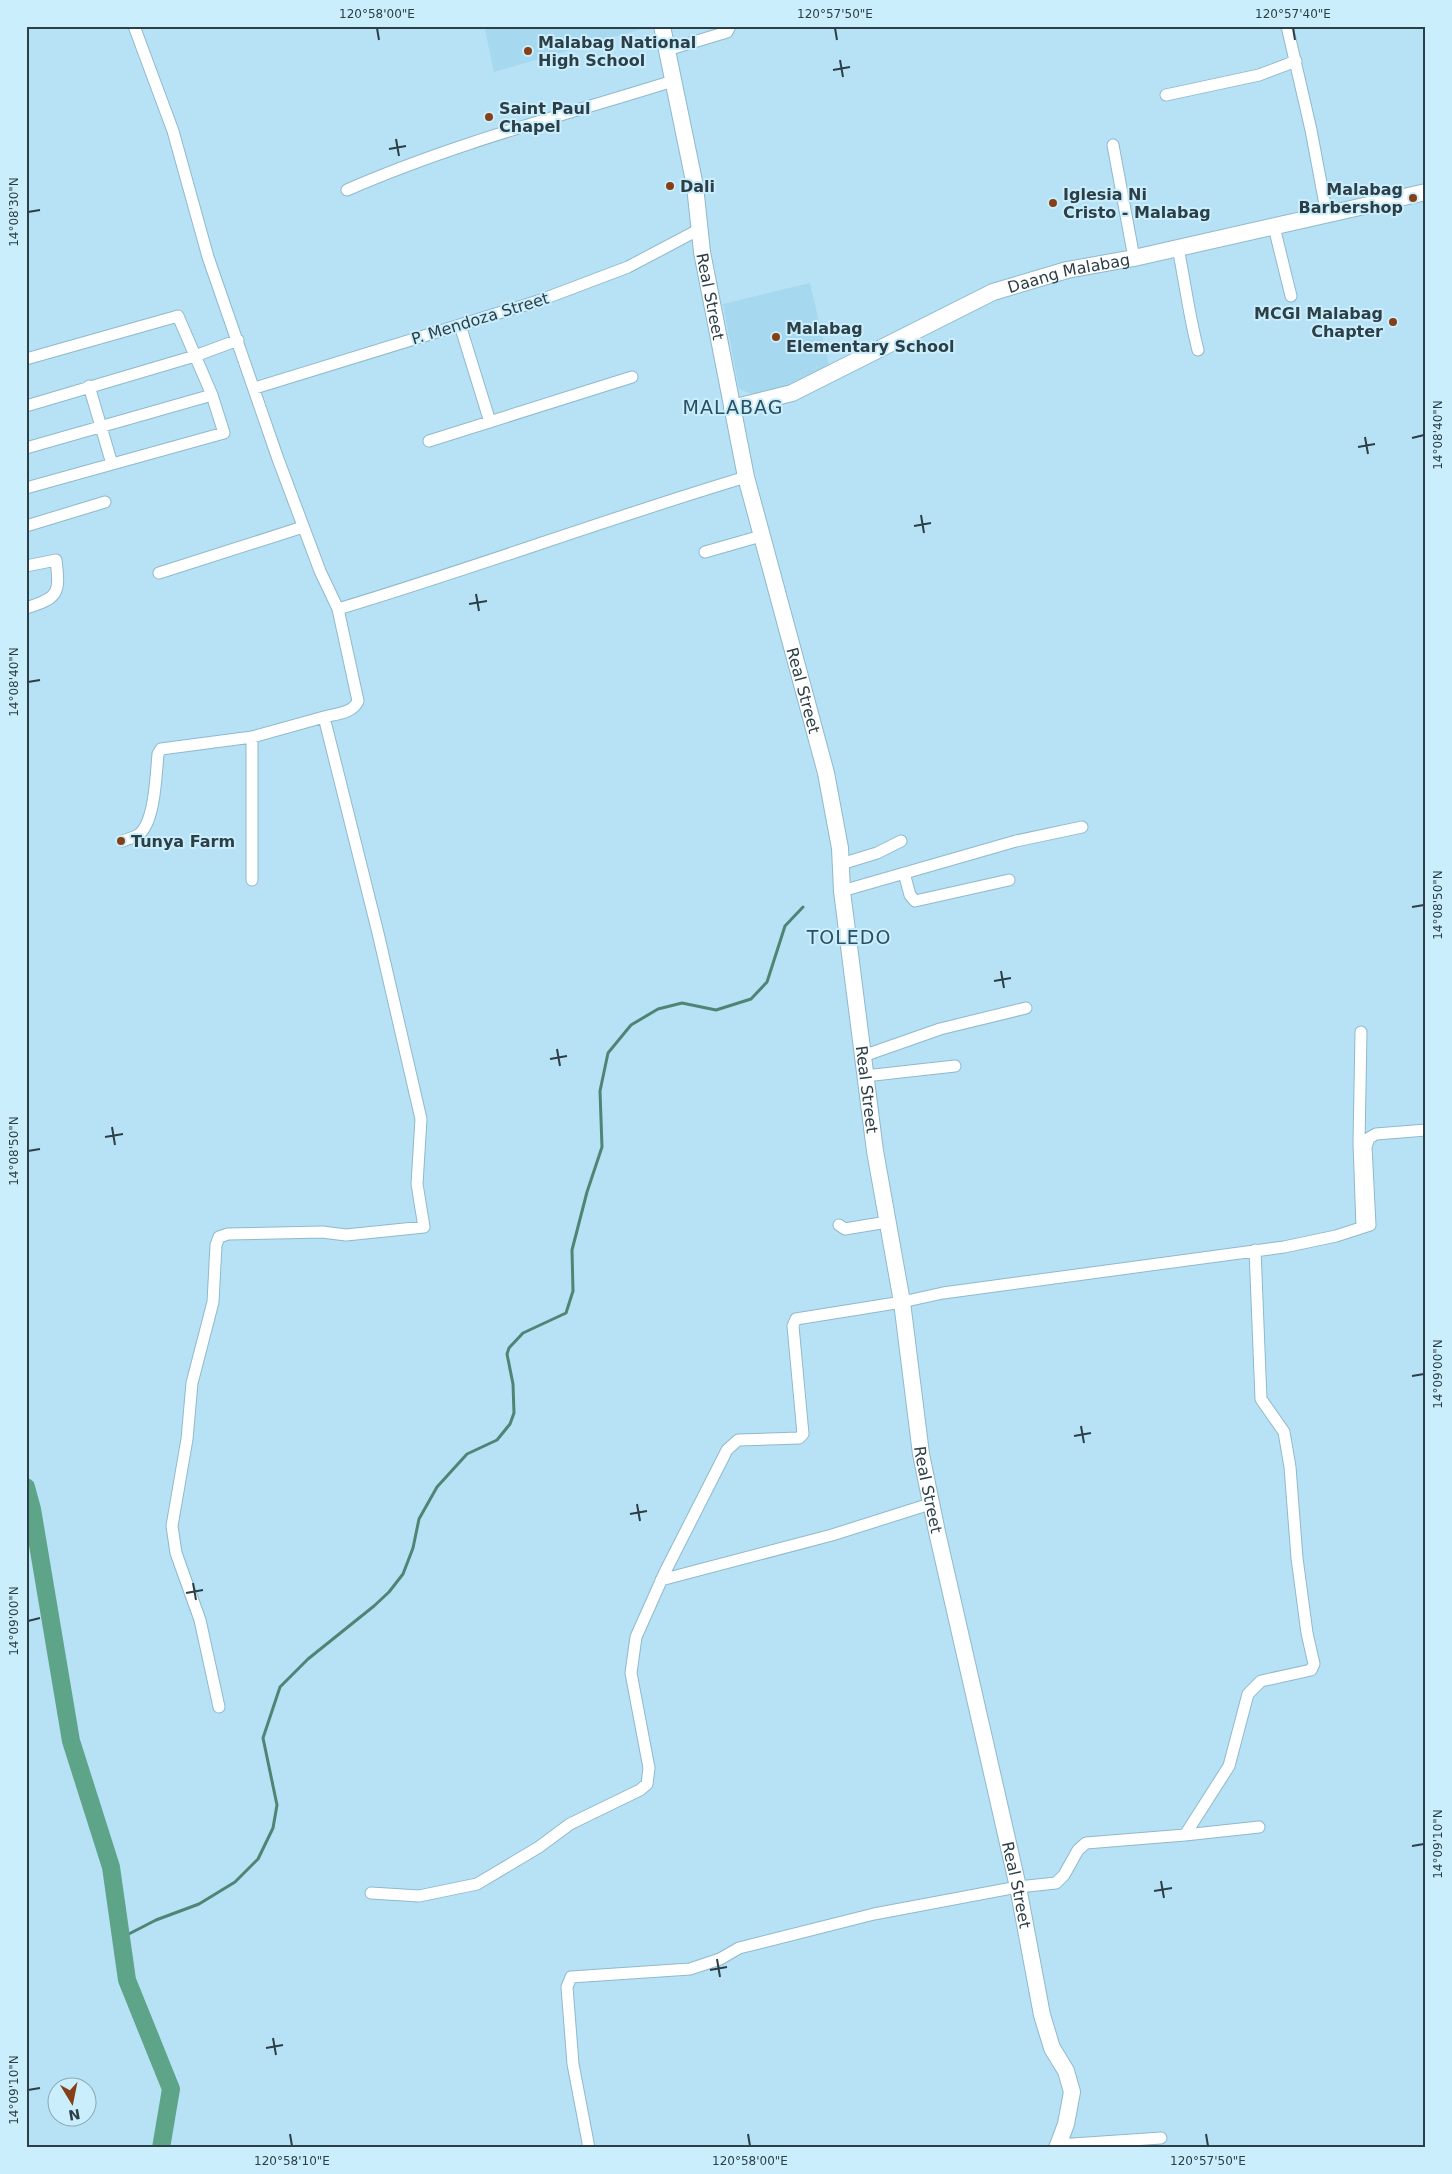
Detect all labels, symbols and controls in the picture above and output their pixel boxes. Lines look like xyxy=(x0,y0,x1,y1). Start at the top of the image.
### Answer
text: 120°58'00"E xyxy=(339,7,415,21)
text: 120°57'50"E xyxy=(797,7,873,21)
text: 120°57'40"E xyxy=(1255,7,1331,21)
place label: Malabag National High School xyxy=(538,33,696,70)
marker: Malabag National High School xyxy=(522,45,534,57)
place label: Saint Paul Chapel xyxy=(499,99,590,136)
marker: Saint Paul Chapel xyxy=(483,111,495,123)
text: 14°08'30"N xyxy=(7,177,21,247)
place label: Dali xyxy=(680,177,715,196)
marker: Dali xyxy=(664,180,676,192)
place label: Malabag Barbershop xyxy=(1299,180,1403,217)
place label: Iglesia Ni Cristo - Malabag xyxy=(1063,185,1211,222)
marker: Malabag Barbershop xyxy=(1407,192,1419,204)
marker: Iglesia Ni Cristo - Malabag xyxy=(1047,197,1059,209)
street label: Daang Malabag xyxy=(1005,250,1131,297)
street label: Real Street xyxy=(692,251,728,342)
street label: P. Mendoza Street xyxy=(409,288,551,348)
place label: MCGI Malabag Chapter xyxy=(1254,304,1383,341)
marker: MCGI Malabag Chapter xyxy=(1387,316,1399,328)
place label: Malabag Elementary School xyxy=(786,319,954,356)
marker: Malabag Elementary School xyxy=(770,331,782,343)
district label: MALABAG xyxy=(683,396,783,418)
text: 14°08'40"N xyxy=(1431,400,1445,470)
street label: Real Street xyxy=(782,645,824,736)
text: 14°08'40"N xyxy=(7,647,21,717)
place label: Tunya Farm xyxy=(131,832,235,851)
marker: Tunya Farm xyxy=(115,835,127,847)
text: 14°08'50"N xyxy=(1431,870,1445,940)
district label: TOLEDO xyxy=(806,926,891,948)
street label: Real Street xyxy=(852,1045,882,1134)
text: 14°08'50"N xyxy=(7,1116,21,1186)
text: 14°09'00"N xyxy=(1431,1339,1445,1409)
street label: Real Street xyxy=(910,1445,946,1535)
text: 14°09'00"N xyxy=(7,1586,21,1656)
text: 14°09'10"N xyxy=(1431,1809,1445,1879)
street label: Real Street xyxy=(998,1840,1035,1930)
text: 14°09'10"N xyxy=(7,2055,21,2125)
north arrow xyxy=(48,2076,98,2126)
text: N xyxy=(67,2106,81,2124)
text: 120°58'10"E xyxy=(254,2154,330,2168)
text: 120°58'00"E xyxy=(712,2154,788,2168)
text: 120°57'50"E xyxy=(1170,2154,1246,2168)

